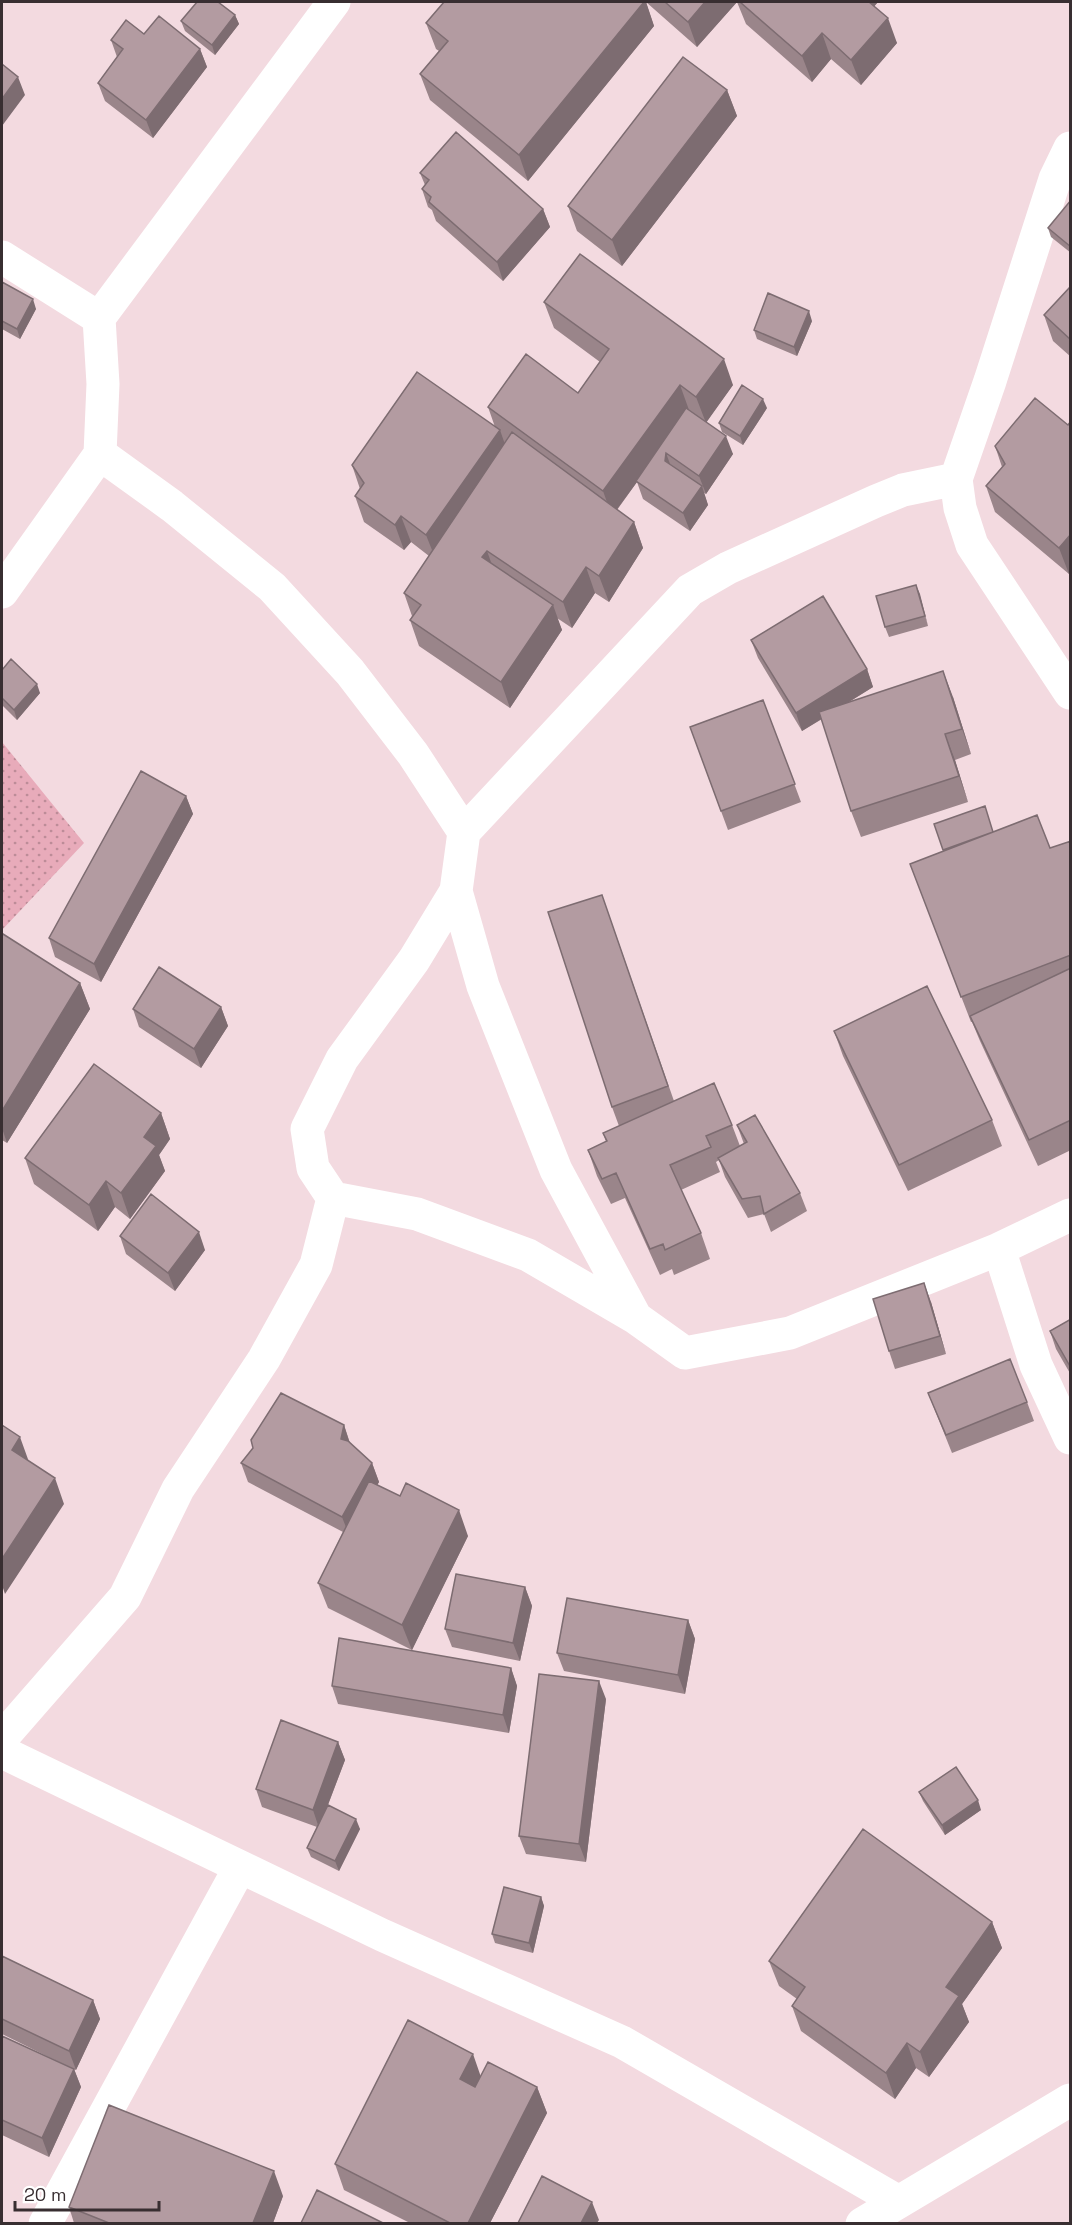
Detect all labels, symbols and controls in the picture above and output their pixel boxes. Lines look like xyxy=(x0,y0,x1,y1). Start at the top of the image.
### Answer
scale bar xyxy=(15,2174,159,2212)
text: 20 m xyxy=(24,2183,67,2206)

